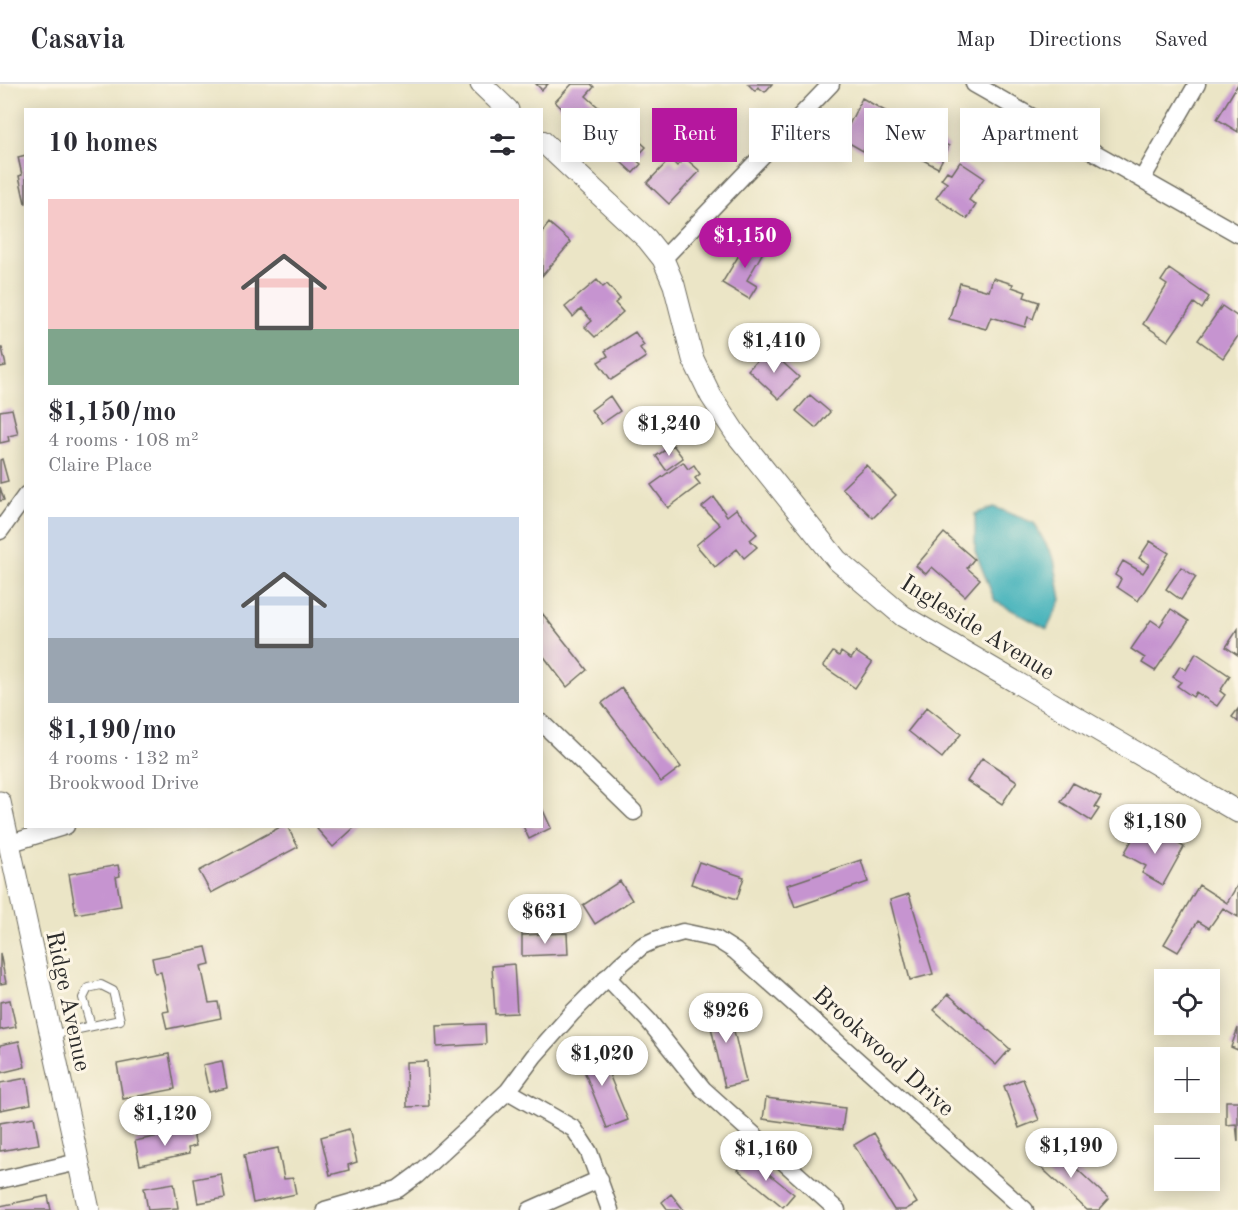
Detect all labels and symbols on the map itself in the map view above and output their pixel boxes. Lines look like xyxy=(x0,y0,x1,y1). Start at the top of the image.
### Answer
pin: $1,150 xyxy=(696,218,794,269)
pin: $1,410 xyxy=(725,323,823,374)
pin: $1,240 xyxy=(620,406,718,457)
street label: Ingleside Avenue xyxy=(896,572,1058,686)
pin: $1,180 xyxy=(1106,804,1204,855)
pin: $631 xyxy=(509,894,581,945)
street label: Ridge Avenue xyxy=(40,929,94,1074)
street label: Brookwood Drive xyxy=(807,983,958,1122)
pin: $926 xyxy=(690,993,762,1044)
pin: $1,020 xyxy=(553,1036,651,1087)
pin: $1,120 xyxy=(116,1096,214,1147)
pin: $1,190 xyxy=(1022,1128,1120,1179)
pin: $1,160 xyxy=(717,1131,815,1182)

